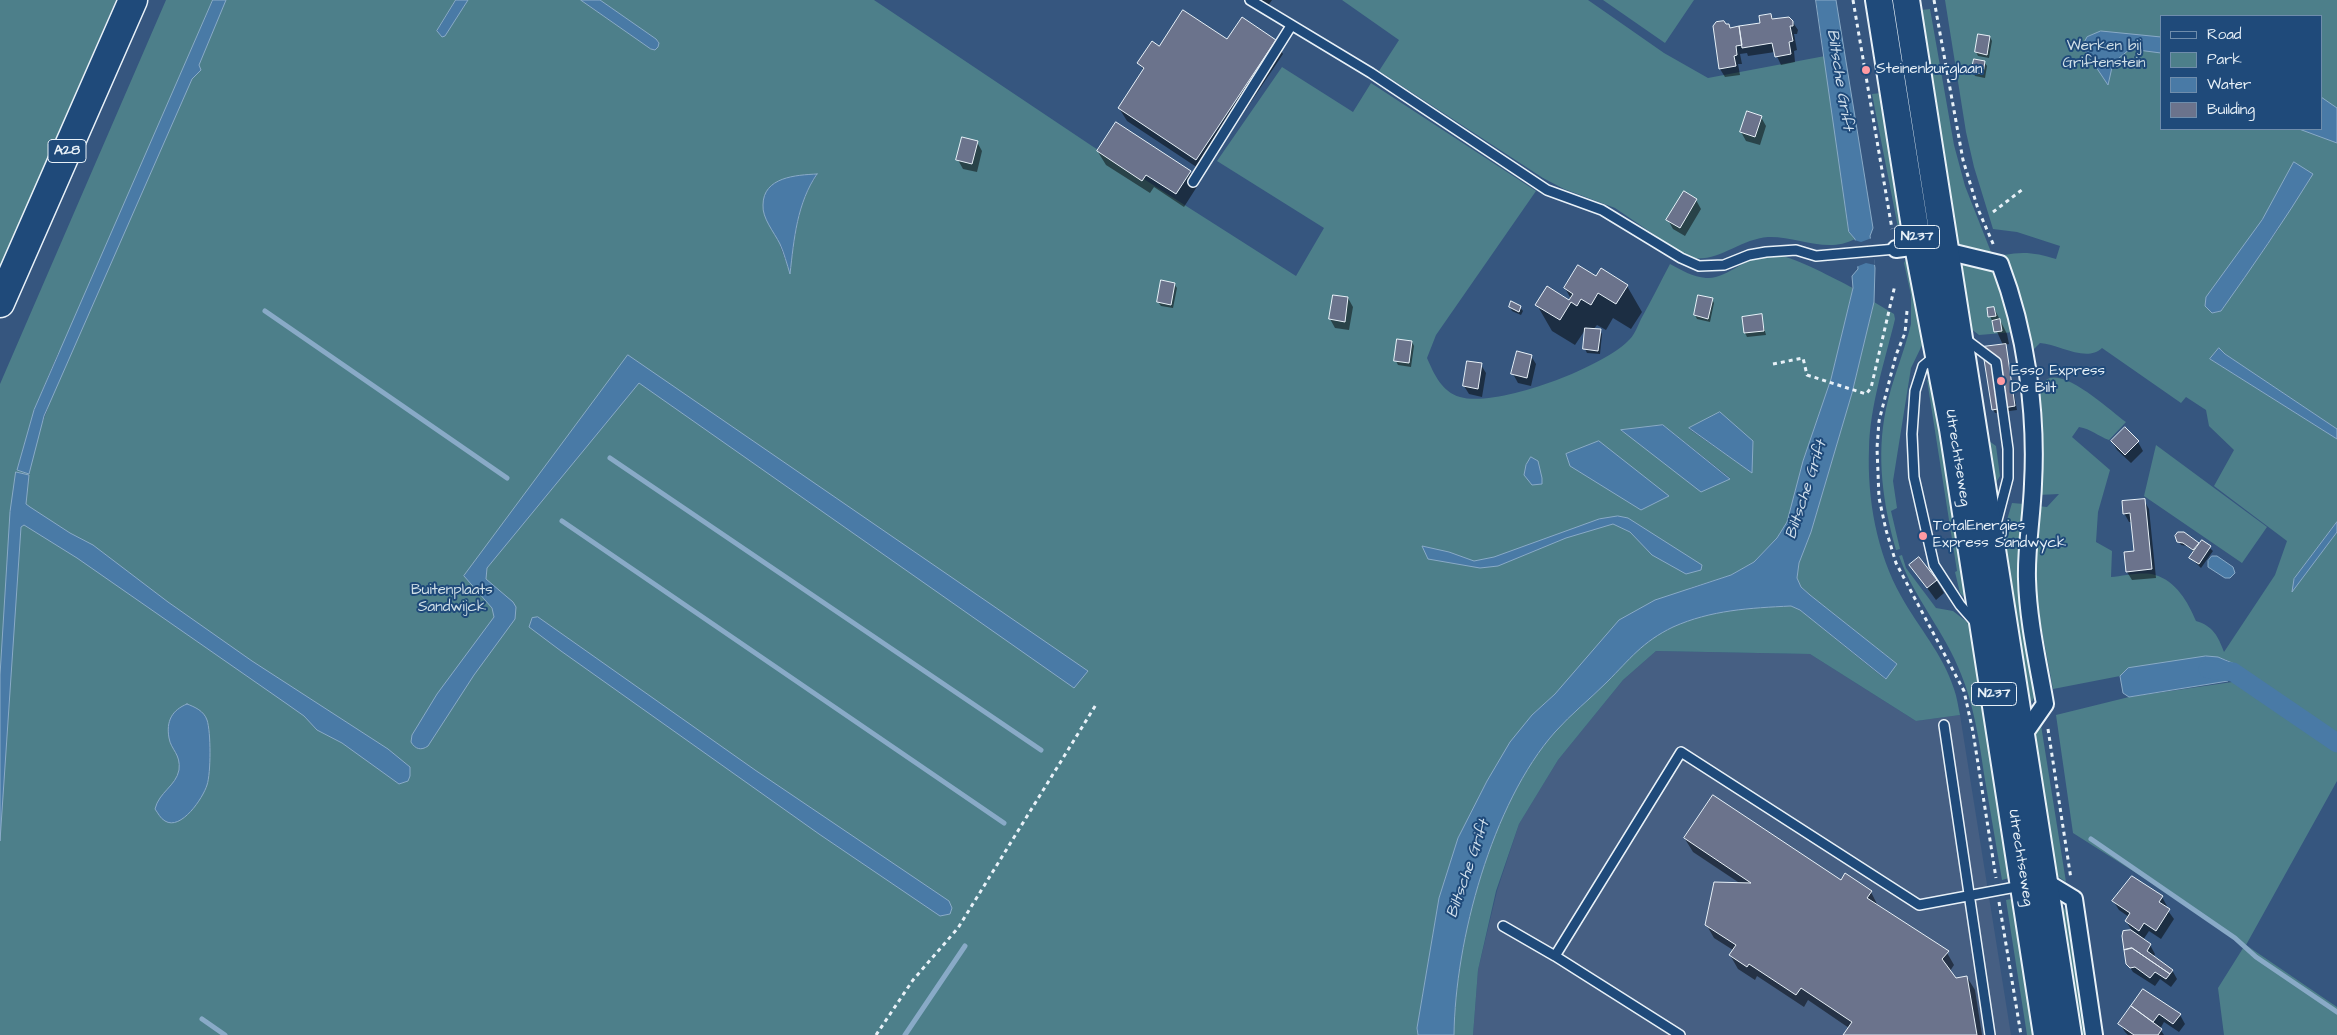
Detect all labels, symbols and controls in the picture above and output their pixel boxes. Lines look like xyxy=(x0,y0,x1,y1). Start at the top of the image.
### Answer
legend xyxy=(2160,15,2322,130)
text: Road xyxy=(2207,24,2241,45)
water label: Biltsche Grift xyxy=(1822,28,1856,132)
park label: Werken bij Griftenstein xyxy=(2063,38,2145,73)
text: Park xyxy=(2207,49,2242,70)
place label: Steinenburglaan xyxy=(1876,61,1982,79)
marker: Steinenburglaan xyxy=(1860,64,1872,76)
text: Water xyxy=(2207,74,2251,95)
text: Building xyxy=(2207,99,2255,120)
road number: A28 xyxy=(48,140,86,162)
road number: N237 xyxy=(1894,226,1940,248)
place label: Esso Express De Bilt xyxy=(2011,363,2105,398)
marker: Esso Express De Bilt xyxy=(1995,375,2007,387)
street label: Utrechtseweg xyxy=(1940,408,1974,508)
water label: Biltsche Grift xyxy=(1782,438,1832,542)
place label: TotalEnergies Express Sandwyck xyxy=(1933,518,2066,553)
marker: TotalEnergies Express Sandwyck xyxy=(1917,530,1929,542)
park label: Buitenplaats Sandwijck xyxy=(411,582,493,617)
road number: N237 xyxy=(1972,682,2016,706)
street label: Utrechtseweg xyxy=(2003,808,2037,908)
water label: Biltsche Grift xyxy=(1443,818,1495,920)

